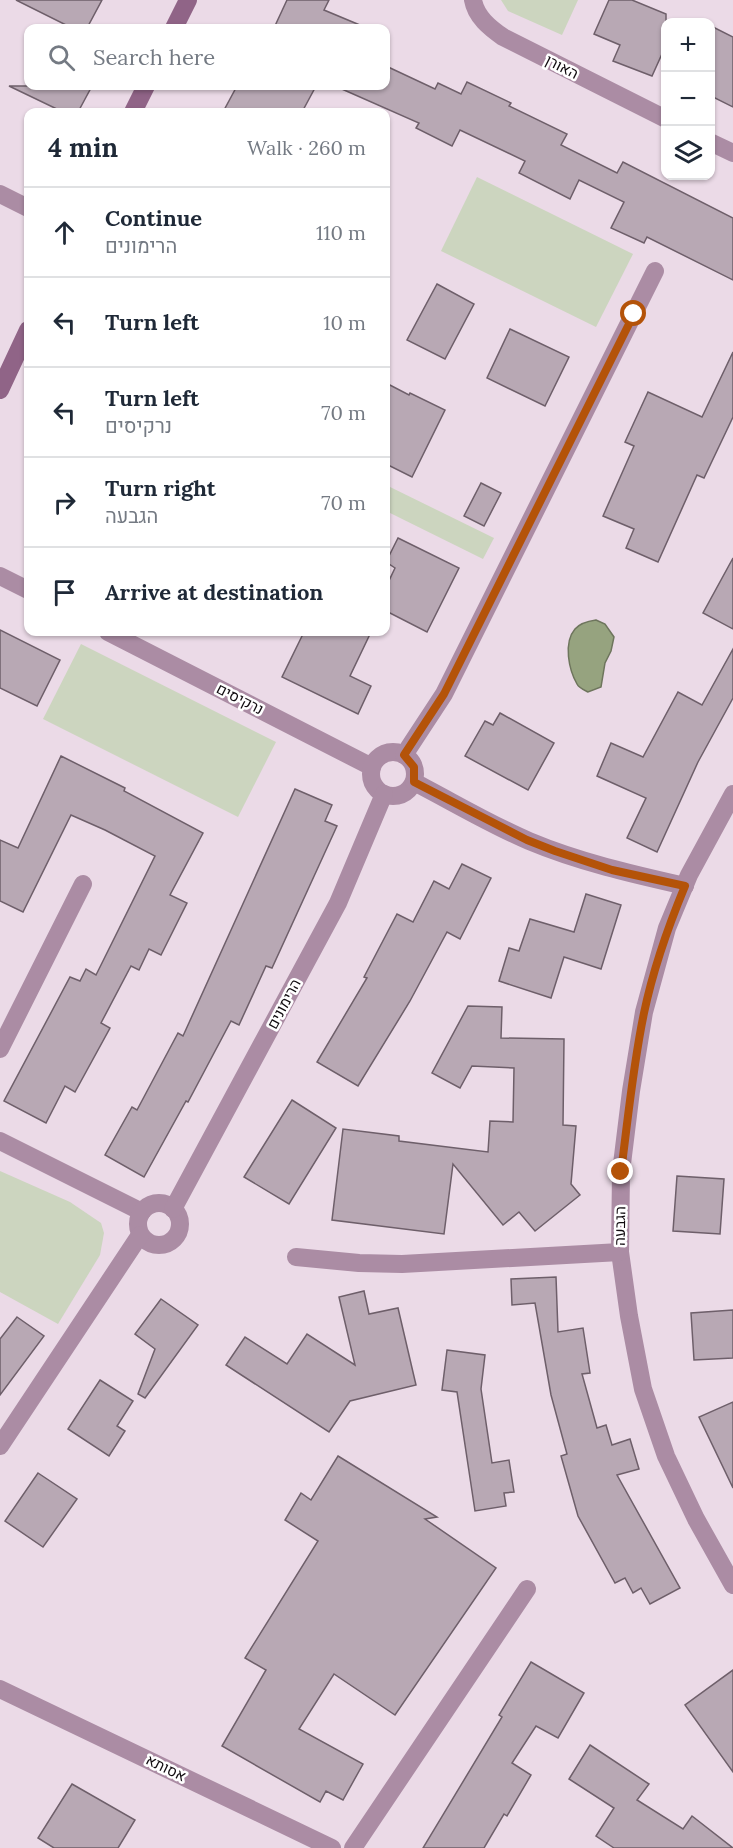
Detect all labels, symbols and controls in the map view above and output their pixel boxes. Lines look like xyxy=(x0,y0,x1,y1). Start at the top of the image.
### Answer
map controls xyxy=(661,18,715,180)
button: + xyxy=(661,18,715,72)
search box xyxy=(24,24,390,90)
icon: search xyxy=(45,41,78,74)
text: Search here xyxy=(93,43,215,71)
street label: האורן xyxy=(543,50,582,83)
button: − xyxy=(661,72,715,126)
button: layers xyxy=(661,126,715,180)
text: 4 min xyxy=(48,131,118,164)
text: Walk · 260 m xyxy=(247,135,366,160)
text: Continue xyxy=(105,204,202,232)
icon: ahead xyxy=(48,216,81,249)
text: 110 m xyxy=(316,220,366,245)
text: הרימונים xyxy=(105,233,177,258)
route start xyxy=(620,300,646,326)
icon: left xyxy=(48,306,81,339)
text: Turn left xyxy=(105,308,199,336)
text: 10 m xyxy=(323,310,366,335)
text: Turn left xyxy=(105,384,199,412)
icon: left xyxy=(48,396,81,429)
text: 70 m xyxy=(321,400,366,425)
text: נרקיסים xyxy=(105,413,172,438)
text: Turn right xyxy=(105,474,216,502)
icon: right xyxy=(48,486,81,519)
text: 70 m xyxy=(321,490,366,515)
text: הגבעה xyxy=(105,503,158,528)
icon: arrive xyxy=(48,576,81,609)
text: Arrive at destination xyxy=(105,578,323,606)
street label: נרקיסים xyxy=(214,679,267,718)
street label: הרימונים xyxy=(262,975,305,1032)
route end xyxy=(607,1158,633,1184)
street label: הגבעה xyxy=(610,1206,629,1246)
street label: אסותא xyxy=(143,1750,190,1785)

